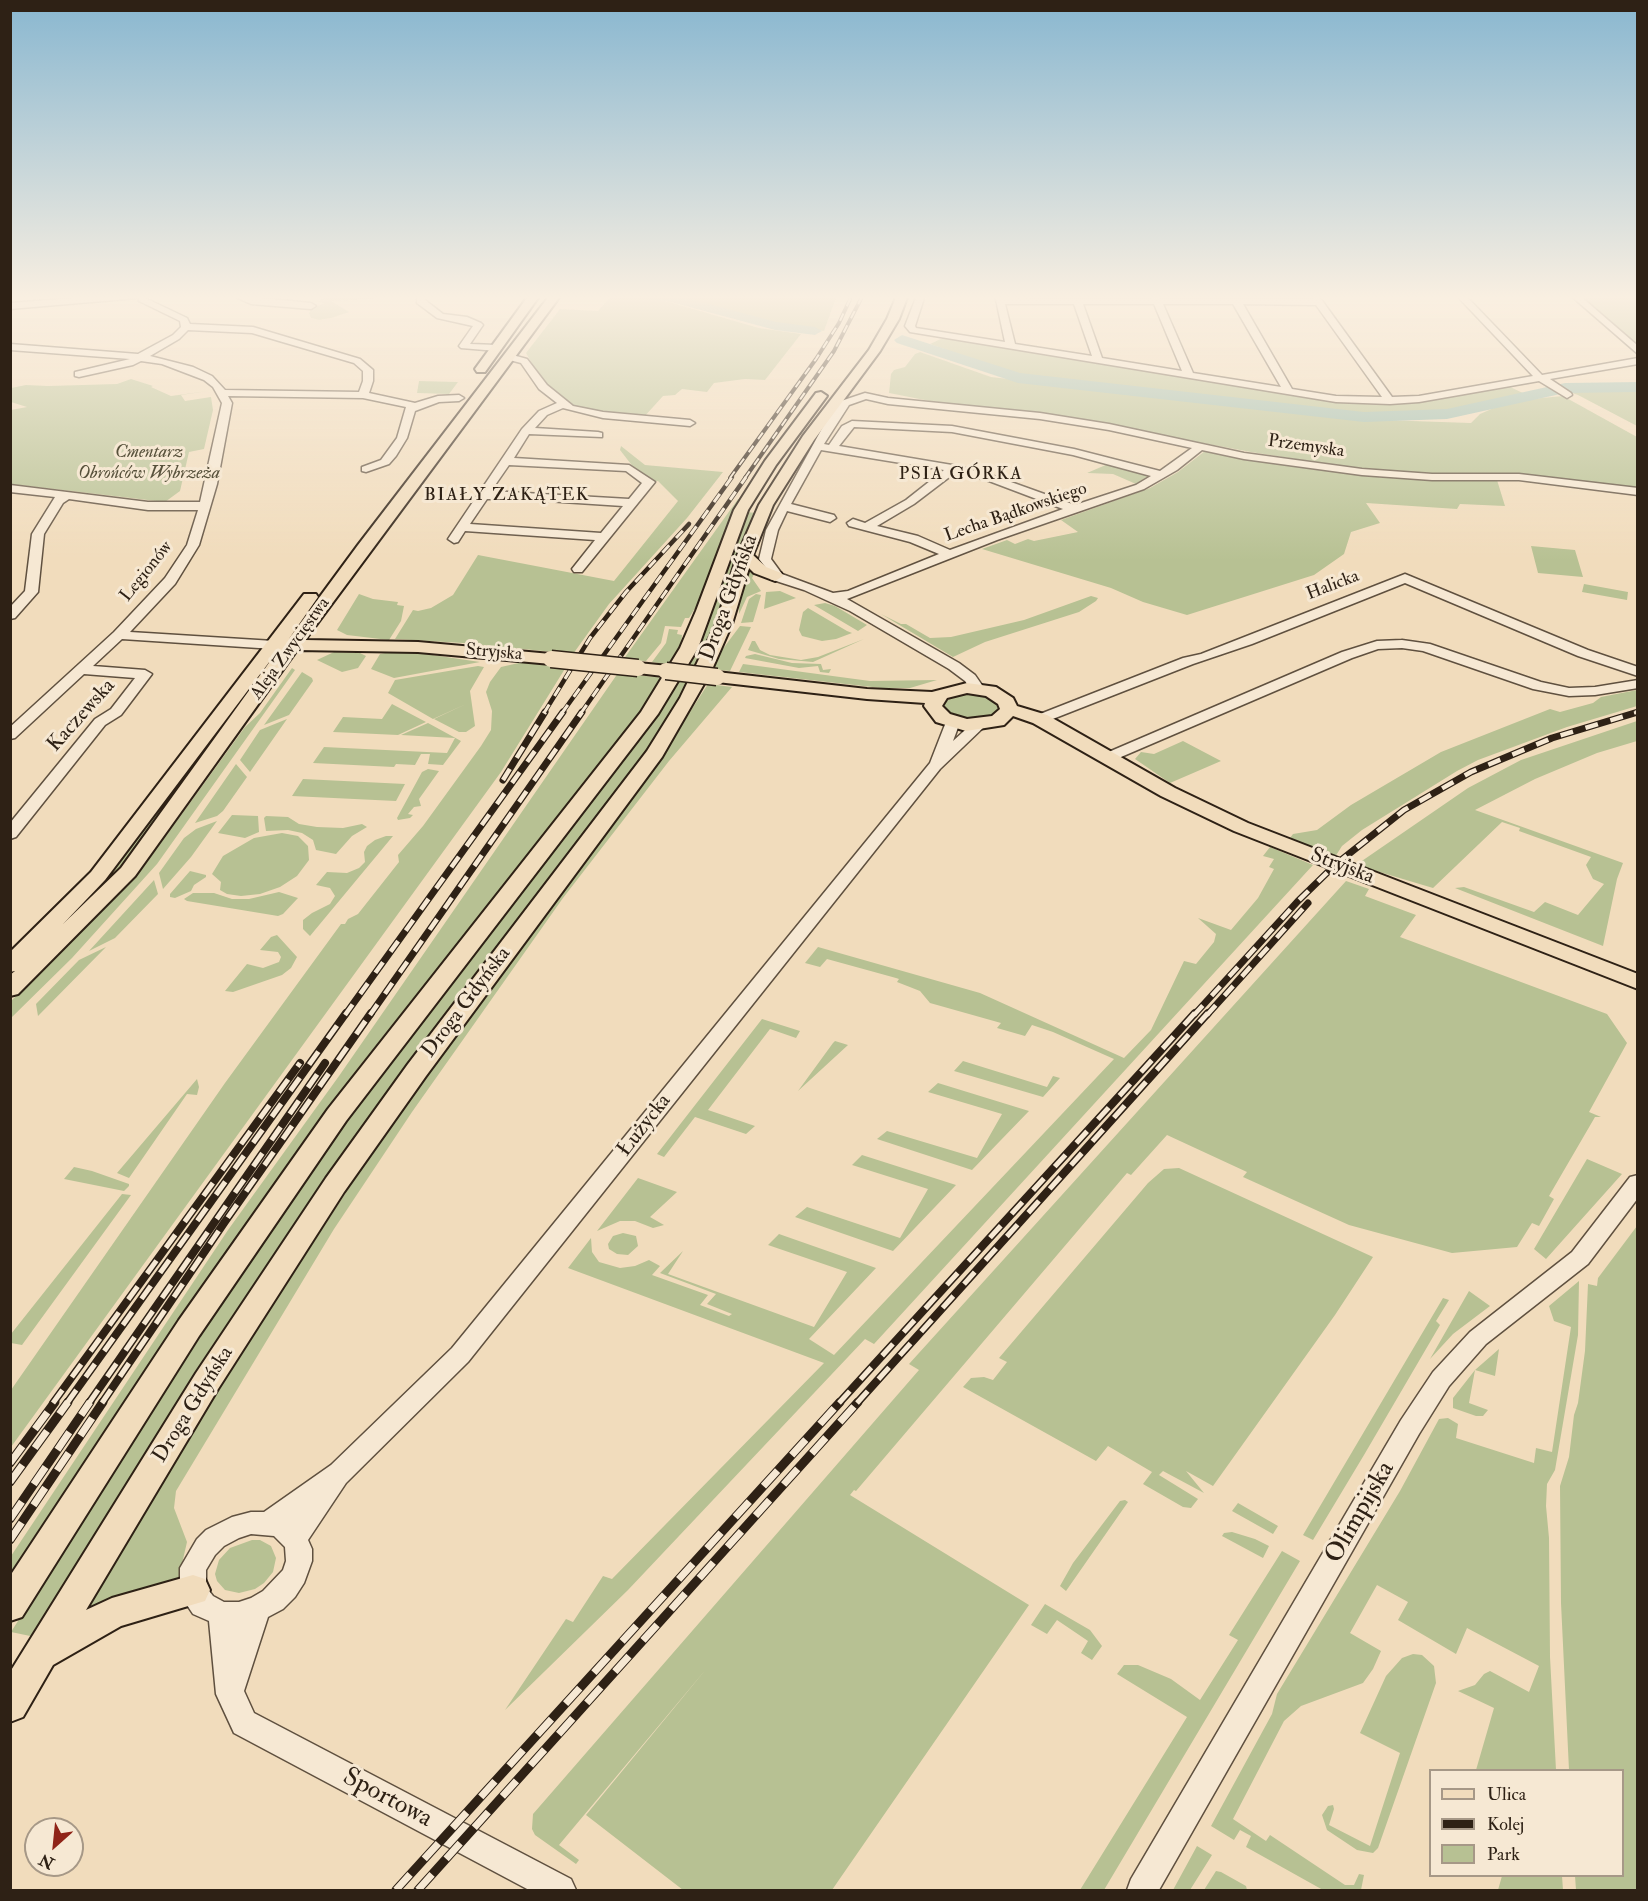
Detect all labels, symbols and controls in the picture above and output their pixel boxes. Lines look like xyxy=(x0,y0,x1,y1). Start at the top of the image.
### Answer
street label: Przemyska xyxy=(1266,431,1346,463)
park label: Cmentarz Obrońców Wybrzeża xyxy=(78,442,220,484)
district label: PSIA GÓRKA xyxy=(899,464,1023,486)
street label: Lecha Bądkowskiego xyxy=(942,479,1090,547)
district label: BIAŁY ZAKĄTEK xyxy=(424,485,590,507)
street label: Droga Gdyńska xyxy=(696,532,764,664)
street label: Legionów xyxy=(116,537,178,607)
street label: Halicka xyxy=(1304,566,1362,606)
street label: Aleja Zwycięstwa xyxy=(247,594,335,704)
street label: Stryjska xyxy=(465,640,523,666)
street label: Kaczewska xyxy=(43,674,121,758)
street label: Stryjska xyxy=(1307,843,1377,891)
street label: Droga Gdyńska xyxy=(417,943,517,1063)
street label: Łużycka xyxy=(613,1090,677,1162)
street label: Droga Gdyńska xyxy=(148,1342,240,1468)
street label: Olimpijska xyxy=(1319,1457,1403,1569)
street label: Sportowa xyxy=(337,1762,437,1836)
legend xyxy=(1429,1769,1624,1877)
text: Ulica xyxy=(1487,1783,1526,1806)
text: Kolej xyxy=(1487,1813,1524,1836)
north arrow xyxy=(24,1817,84,1877)
text: Park xyxy=(1487,1843,1520,1866)
text: N xyxy=(36,1849,58,1873)

